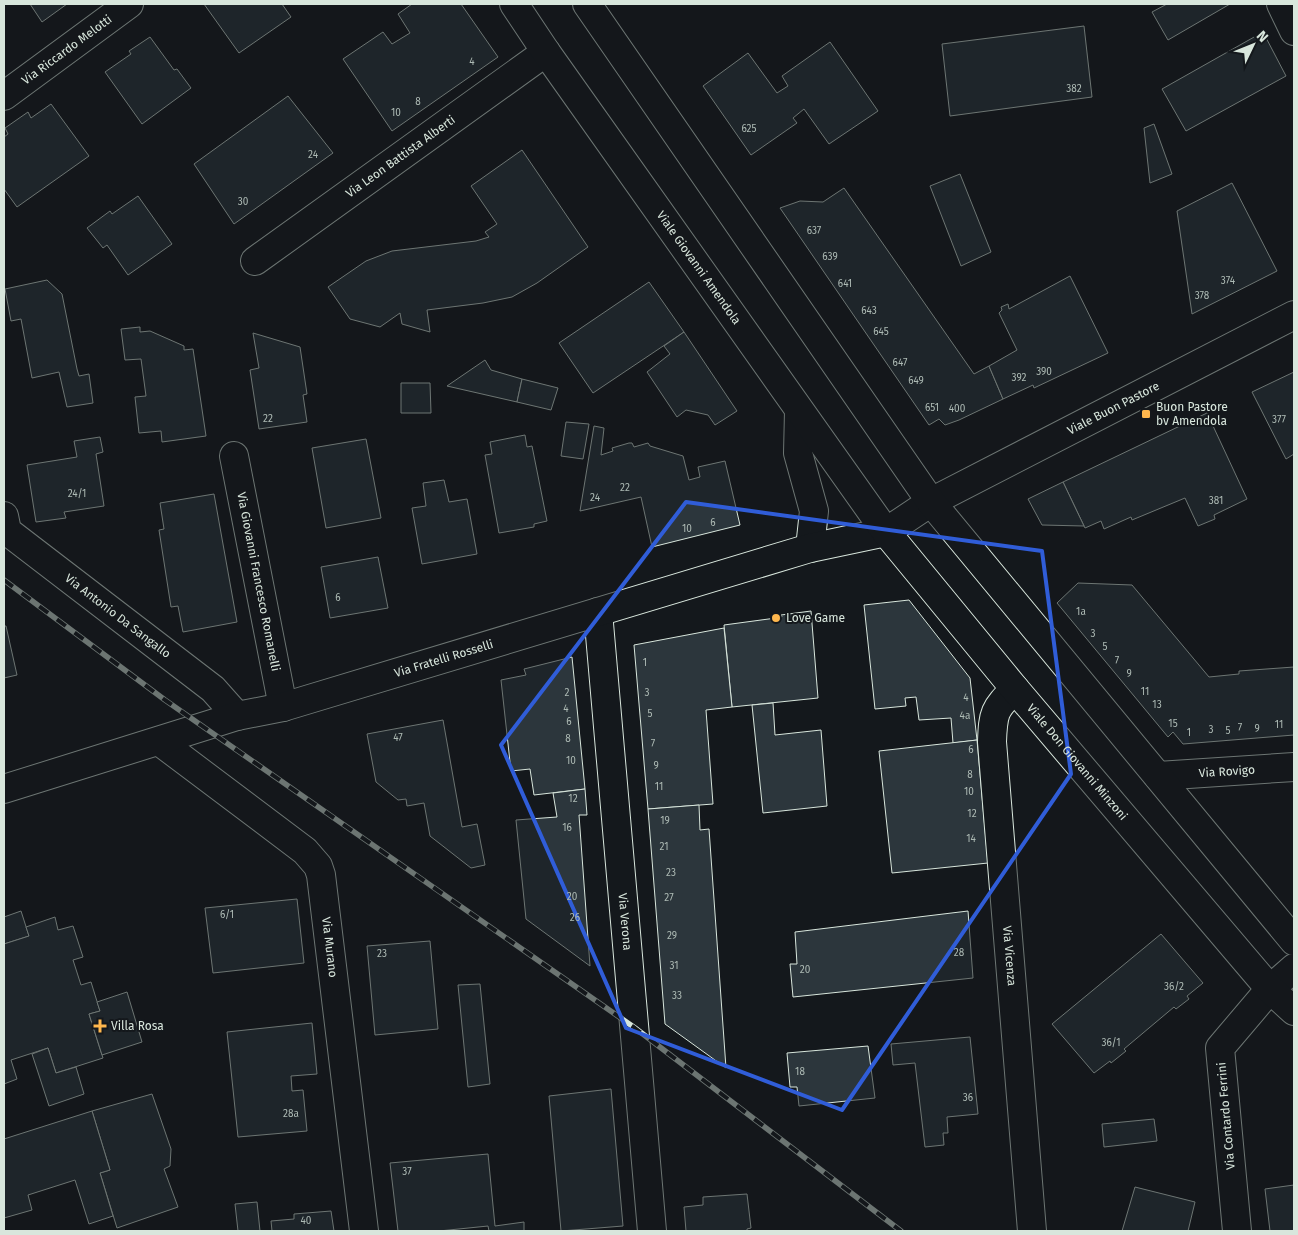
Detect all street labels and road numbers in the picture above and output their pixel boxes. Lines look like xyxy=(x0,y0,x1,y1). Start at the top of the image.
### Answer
street label: Via Riccardo Melotti xyxy=(19,12,115,87)
street label: Via Leon Battista Alberti xyxy=(343,113,458,201)
street label: Viale Giovanni Amendola xyxy=(654,208,744,327)
street label: Viale Buon Pastore xyxy=(1065,379,1162,438)
street label: Via Giovanni Francesco Romanelli xyxy=(234,491,283,672)
street label: Via Antonio Da Sangallo xyxy=(62,571,173,661)
street label: Via Fratelli Rosselli xyxy=(393,637,495,680)
street label: Viale Don Giovanni Minzoni xyxy=(1024,701,1130,823)
street label: Via Rovigo xyxy=(1198,763,1255,780)
street label: Via Verona xyxy=(616,893,635,951)
street label: Via Murano xyxy=(319,916,340,978)
street label: Via Vicenza xyxy=(1000,925,1019,987)
street label: Via Contardo Ferrini xyxy=(1214,1062,1238,1170)

